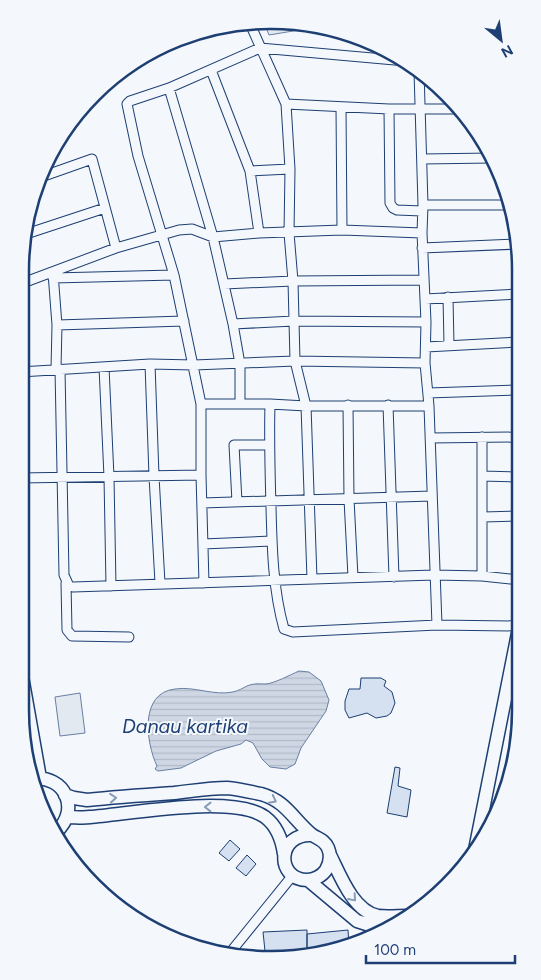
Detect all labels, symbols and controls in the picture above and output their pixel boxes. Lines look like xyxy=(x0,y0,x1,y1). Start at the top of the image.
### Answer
north arrow xyxy=(476,15,526,65)
text: N xyxy=(498,41,516,61)
water label: Danau kartika xyxy=(122,714,248,738)
one-way arrow xyxy=(109,792,117,803)
one-way arrow xyxy=(268,794,277,804)
one-way arrow xyxy=(204,802,212,812)
one-way arrow xyxy=(347,892,356,901)
scale bar xyxy=(366,932,515,964)
text: 100 m xyxy=(374,941,416,959)

